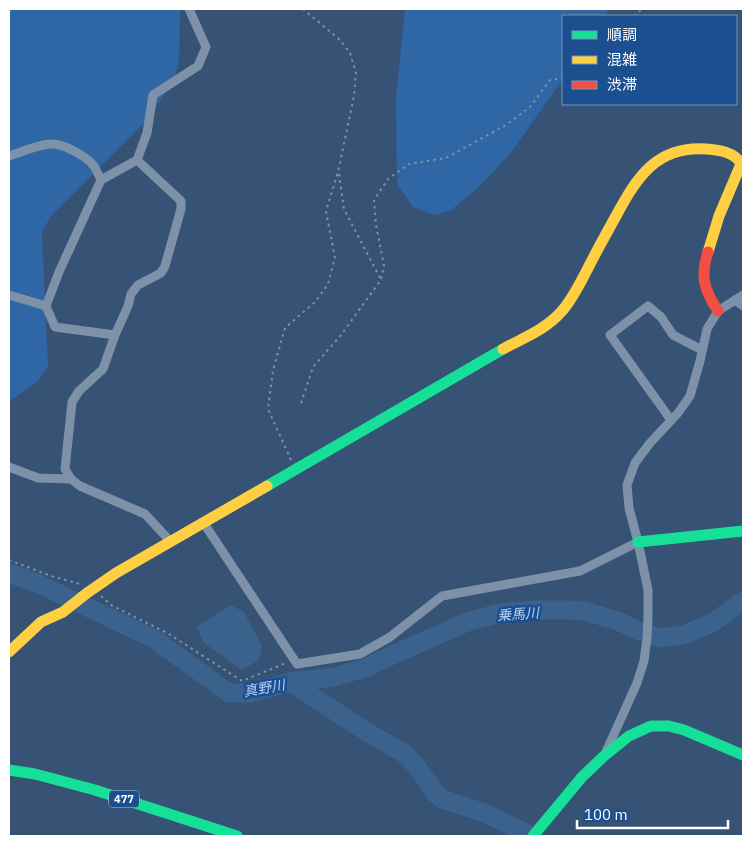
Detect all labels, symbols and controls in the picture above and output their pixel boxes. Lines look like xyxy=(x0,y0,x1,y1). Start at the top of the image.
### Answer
legend xyxy=(562,15,737,105)
text: 順調 xyxy=(607,25,637,44)
text: 混雑 xyxy=(607,50,637,69)
text: 渋滞 xyxy=(607,75,637,94)
water label: 乗馬川 xyxy=(496,603,542,624)
water label: 真野川 xyxy=(242,675,288,701)
road number: 477 xyxy=(109,791,139,808)
scale bar xyxy=(577,798,728,830)
text: 100 m xyxy=(584,805,628,824)

